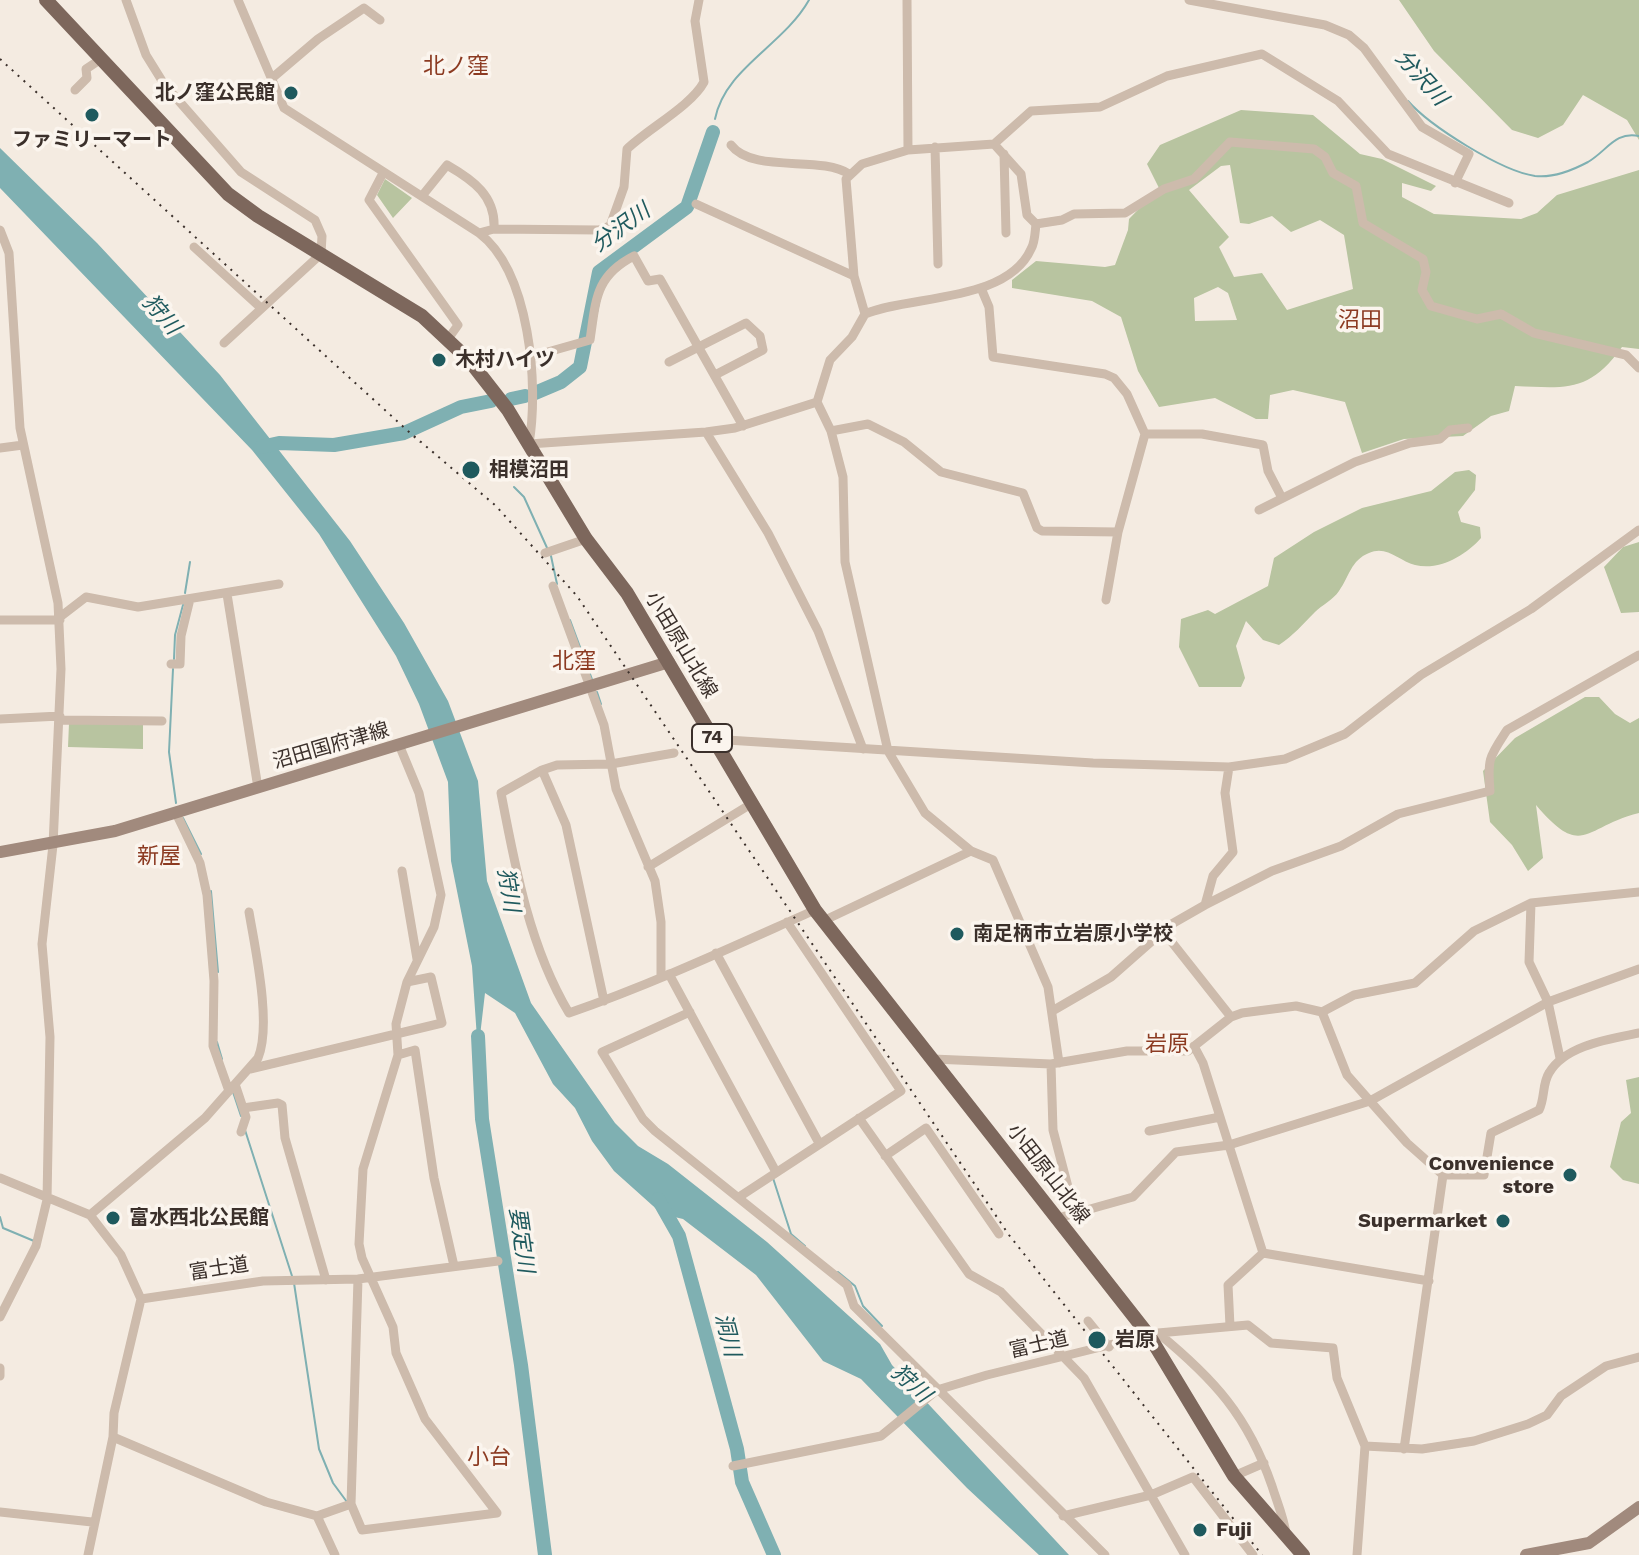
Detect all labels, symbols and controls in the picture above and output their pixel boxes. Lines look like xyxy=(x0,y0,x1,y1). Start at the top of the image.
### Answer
water label: 分沢川 xyxy=(1389,45,1453,111)
district label: 北ノ窪 xyxy=(423,54,489,80)
place label: 北ノ窪公民館 xyxy=(155,81,275,105)
marker: 北ノ窪公民館 xyxy=(282,84,300,102)
marker: ファミリーマート xyxy=(83,106,101,124)
place label: ファミリーマート xyxy=(12,128,172,152)
water label: 分沢川 xyxy=(587,198,655,258)
water label: 狩川 xyxy=(137,290,185,340)
district label: 沼田 xyxy=(1338,308,1382,334)
place label: 木村ハイツ xyxy=(455,348,555,372)
marker: 木村ハイツ xyxy=(430,351,448,369)
place label: 相模沼田 xyxy=(489,458,569,482)
marker: 相模沼田 xyxy=(460,459,482,481)
street label: 小田原山北線 xyxy=(640,587,722,703)
district label: 北窪 xyxy=(552,649,596,675)
street label: 沼田国府津線 xyxy=(270,718,392,774)
road number: 74 xyxy=(692,724,732,752)
district label: 新屋 xyxy=(137,844,181,870)
water label: 狩川 xyxy=(492,866,524,914)
place label: 南足柄市立岩原小学校 xyxy=(973,922,1173,946)
marker: 南足柄市立岩原小学校 xyxy=(948,925,966,943)
district label: 岩原 xyxy=(1145,1032,1189,1058)
street label: 小田原山北線 xyxy=(1002,1119,1094,1229)
place label: Convenience store xyxy=(1429,1152,1554,1199)
marker: Convenience store xyxy=(1561,1166,1579,1184)
water label: 要定川 xyxy=(503,1205,539,1275)
place label: 富水西北公民館 xyxy=(129,1206,269,1230)
marker: 富水西北公民館 xyxy=(104,1209,122,1227)
place label: Supermarket xyxy=(1358,1209,1487,1233)
marker: Supermarket xyxy=(1494,1212,1512,1230)
street label: 富士道 xyxy=(187,1252,251,1286)
water label: 洞川 xyxy=(709,1310,745,1360)
street label: 富士道 xyxy=(1007,1327,1071,1363)
place label: 岩原 xyxy=(1115,1328,1155,1352)
marker: 岩原 xyxy=(1086,1329,1108,1351)
water label: 狩川 xyxy=(886,1359,936,1409)
district label: 小台 xyxy=(467,1445,511,1471)
place label: Fuji xyxy=(1216,1518,1252,1542)
marker: Fuji xyxy=(1191,1521,1209,1539)

